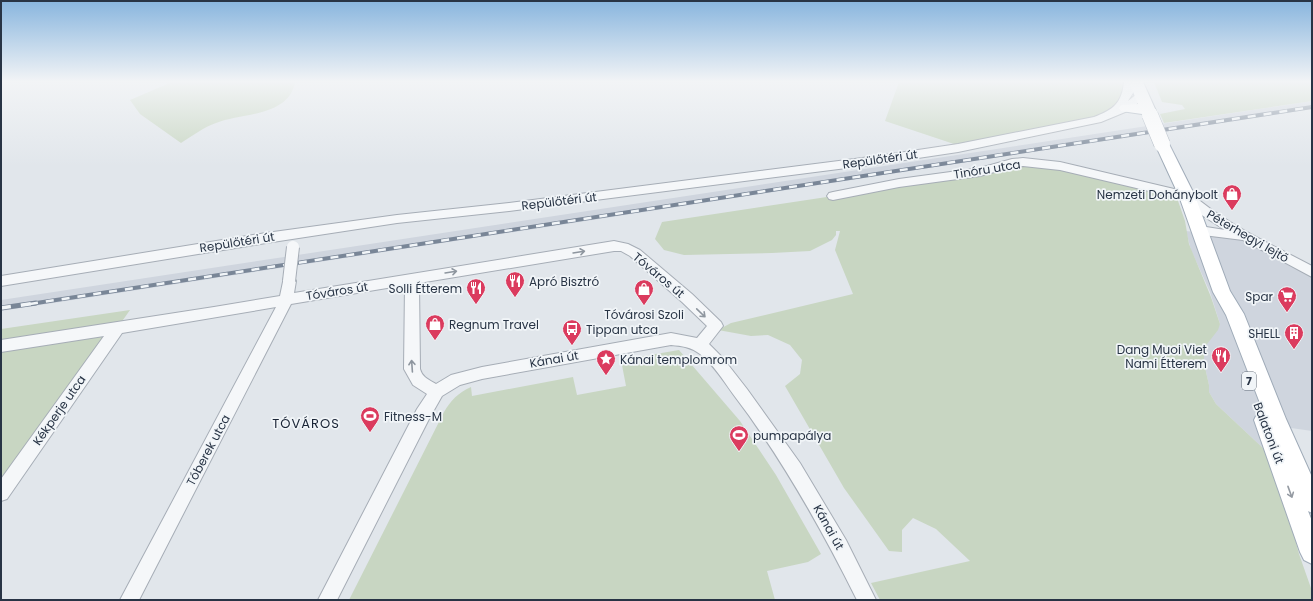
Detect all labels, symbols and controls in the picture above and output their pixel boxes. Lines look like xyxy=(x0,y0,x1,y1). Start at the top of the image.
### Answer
street label: Repülőtéri út xyxy=(841,145,919,173)
street label: Tinóru utca xyxy=(952,155,1022,183)
shop icon: Nemzeti Dohánybolt xyxy=(1221,183,1243,211)
place label: Nemzeti Dohánybolt xyxy=(1097,186,1218,203)
street label: Repülőtéri út xyxy=(520,188,598,214)
street label: Péterhegyi lejtő xyxy=(1204,206,1292,267)
street label: Repülőtéri út xyxy=(198,228,276,256)
one-way arrow xyxy=(572,248,585,256)
street label: Tóváros út xyxy=(630,248,688,302)
one-way arrow xyxy=(444,268,457,276)
restaurant icon: Apró Bisztró xyxy=(504,270,526,298)
place label: Apró Bisztró xyxy=(529,273,599,290)
restaurant icon: Solli Étterem xyxy=(465,277,487,305)
street label: Tóváros út xyxy=(305,278,369,304)
shop icon: Tóvárosi Szoli xyxy=(633,278,655,306)
place label: Solli Étterem xyxy=(389,280,462,297)
supermarket icon: Spar xyxy=(1276,285,1298,313)
place label: Spar xyxy=(1245,288,1274,305)
place label: Tóvárosi Szoli xyxy=(604,306,684,323)
one-way arrow xyxy=(696,308,706,318)
shop icon: Regnum Travel xyxy=(424,313,446,341)
place label: Regnum Travel xyxy=(449,316,539,333)
bus stop icon: Tippan utca xyxy=(561,318,583,346)
place label: Tippan utca xyxy=(586,321,658,338)
building icon: SHELL xyxy=(1283,322,1305,350)
place label: SHELL xyxy=(1248,325,1280,342)
place label: Dang Muoi Viet Nami Étterem xyxy=(1117,341,1207,372)
restaurant icon: Dang Muoi Viet Nami Étterem xyxy=(1210,345,1232,373)
street label: Kánai út xyxy=(528,346,580,372)
place icon: Kánai templomrom xyxy=(595,348,617,376)
place label: Kánai templomrom xyxy=(620,351,737,368)
one-way arrow xyxy=(409,360,416,373)
street label: Kékperje utca xyxy=(29,372,89,448)
road number: 7 xyxy=(1242,372,1256,390)
street label: Balatoni út xyxy=(1250,400,1288,466)
sports icon: Fitness-M xyxy=(359,405,381,433)
place label: Fitness-M xyxy=(384,408,442,425)
street label: Tóberek utca xyxy=(182,411,234,489)
district label: TÓVÁROS xyxy=(272,414,340,433)
sports icon: pumpapálya xyxy=(728,424,750,452)
place label: pumpapálya xyxy=(753,427,831,444)
one-way arrow xyxy=(1287,485,1294,498)
street label: Kánai út xyxy=(810,501,848,553)

